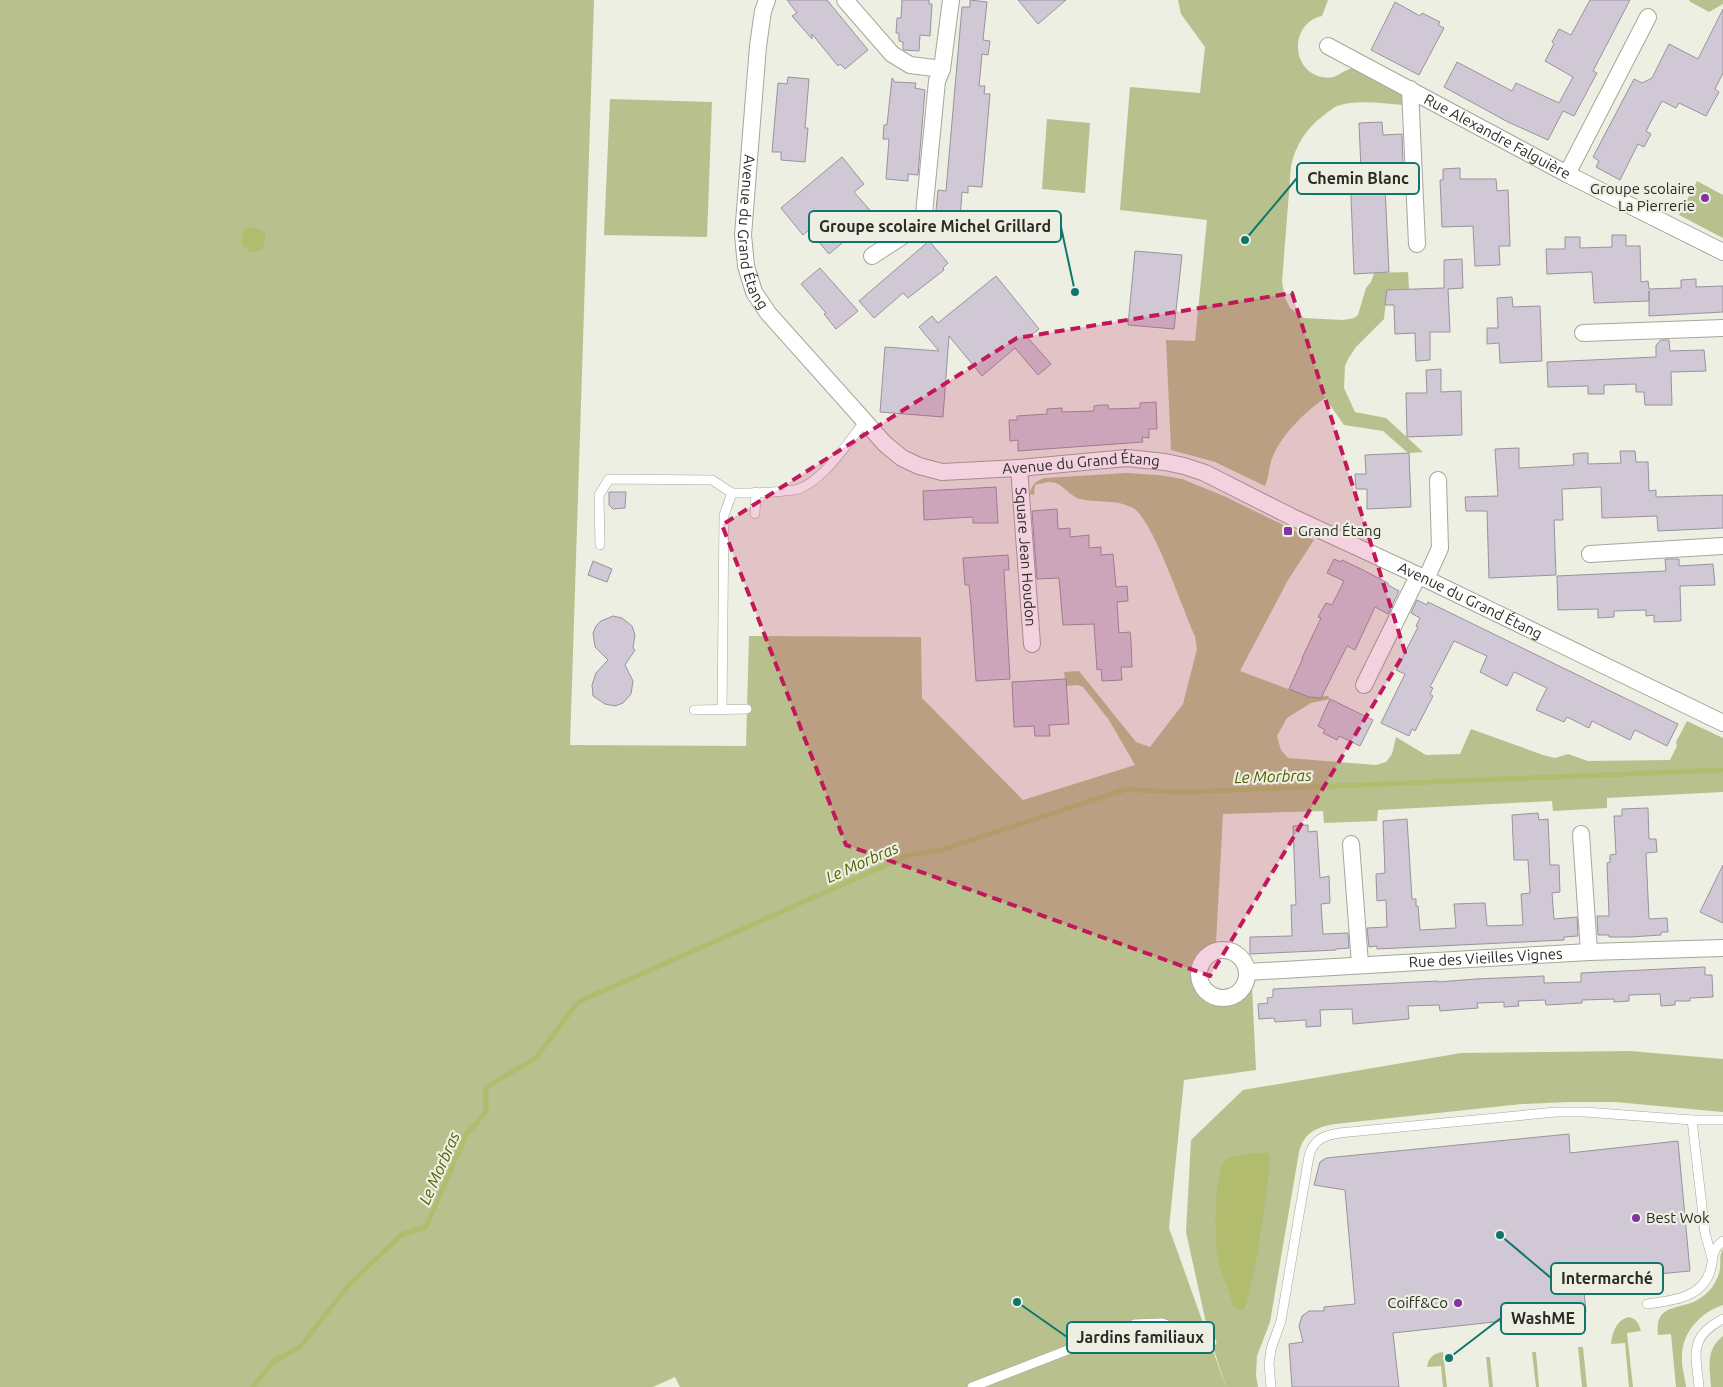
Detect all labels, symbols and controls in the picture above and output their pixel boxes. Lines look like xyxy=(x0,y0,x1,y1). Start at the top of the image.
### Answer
street label: Rue Alexandre Falguière xyxy=(1421,90,1574,182)
street label: Avenue du Grand Étang xyxy=(735,154,772,312)
callout: Chemin Blanc xyxy=(1297,163,1419,194)
text: Chemin Blanc xyxy=(1307,169,1409,187)
place label: Groupe scolaire La Pierrerie xyxy=(1590,180,1695,214)
marker: Groupe scolaire La Pierrerie xyxy=(1699,192,1711,204)
callout: Groupe scolaire Michel Grillard xyxy=(809,211,1061,242)
text: Groupe scolaire Michel Grillard xyxy=(819,217,1051,235)
street label: Avenue du Grand Étang xyxy=(1002,449,1161,477)
street label: Square Jean Houdon xyxy=(1012,486,1040,627)
place label: Grand Étang xyxy=(1298,522,1381,539)
marker: Grand Étang xyxy=(1282,525,1294,537)
street label: Avenue du Grand Étang xyxy=(1395,558,1545,642)
water label: Le Morbras xyxy=(1234,766,1312,786)
water label: Le Morbras xyxy=(823,838,901,886)
street label: Rue des Vieilles Vignes xyxy=(1408,945,1563,971)
water label: Le Morbras xyxy=(415,1129,463,1207)
place label: Best Wok xyxy=(1646,1209,1710,1226)
marker: Best Wok xyxy=(1630,1212,1642,1224)
callout: Intermarché xyxy=(1551,1263,1663,1294)
text: Intermarché xyxy=(1561,1269,1653,1287)
place label: Coiff&Co xyxy=(1387,1294,1448,1311)
marker: Coiff&Co xyxy=(1452,1297,1464,1309)
callout: WashME xyxy=(1501,1303,1585,1334)
text: WashME xyxy=(1511,1309,1575,1327)
callout: Jardins familiaux xyxy=(1067,1322,1214,1353)
text: Jardins familiaux xyxy=(1076,1328,1204,1346)

